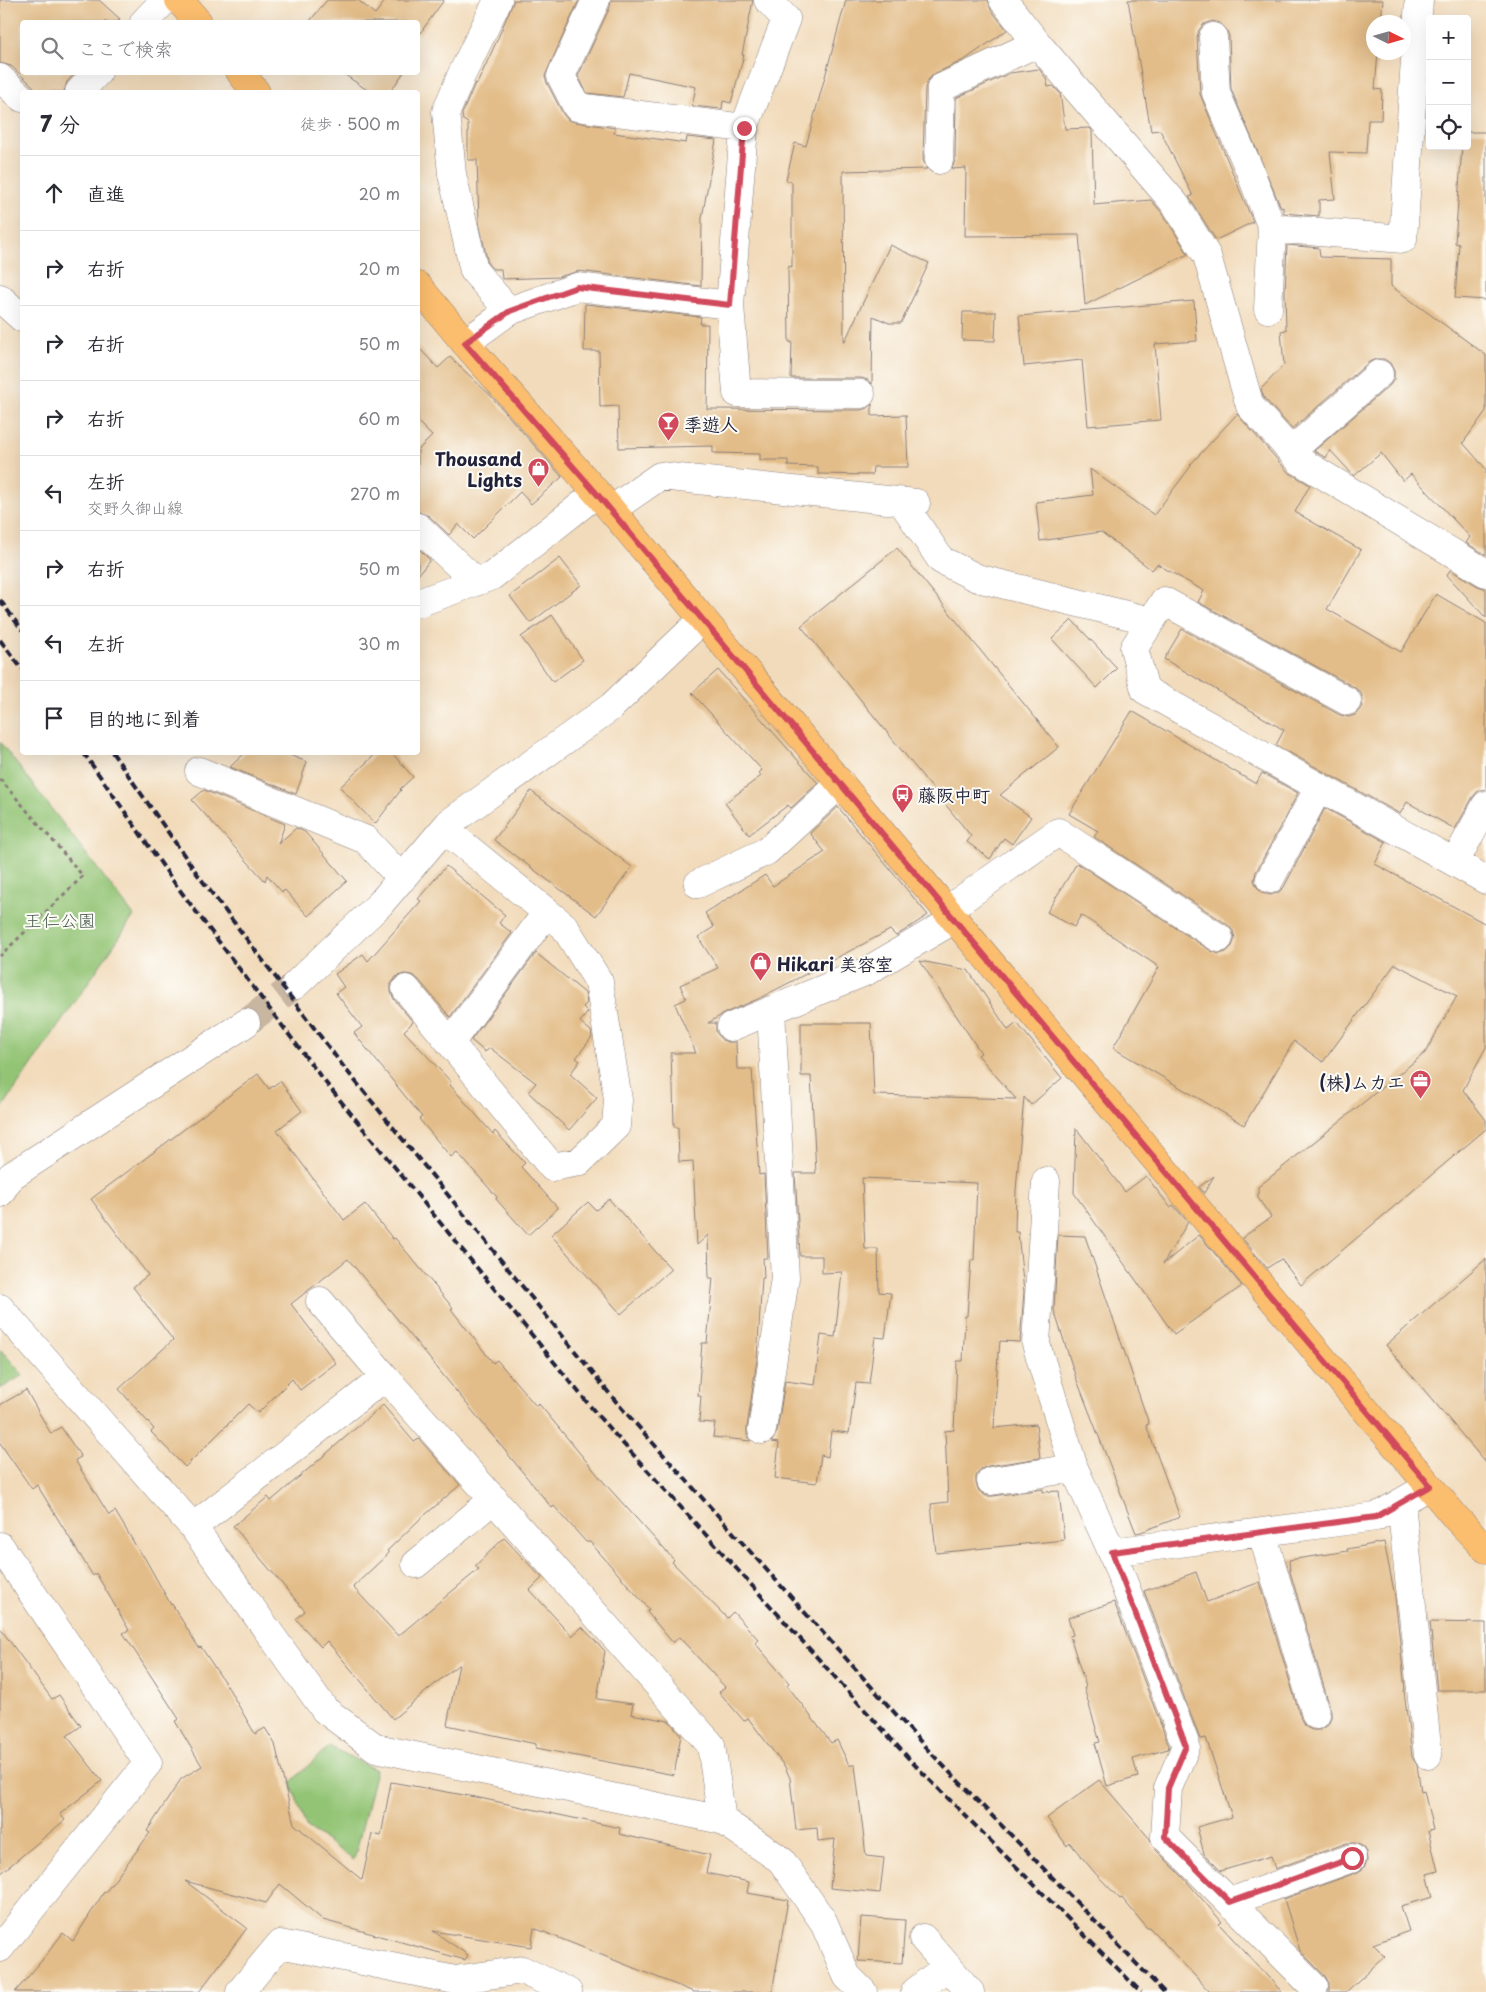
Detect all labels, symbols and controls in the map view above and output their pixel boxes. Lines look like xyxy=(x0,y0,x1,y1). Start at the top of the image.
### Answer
north arrow xyxy=(1366,15,1411,60)
map controls xyxy=(1426,15,1471,150)
button: + xyxy=(1426,15,1471,60)
search box xyxy=(20,20,420,75)
icon: search xyxy=(38,34,66,62)
text: ここで検索 xyxy=(78,34,173,62)
button: − xyxy=(1426,60,1471,105)
button: locate xyxy=(1426,105,1471,150)
text: 7 分 xyxy=(40,107,80,139)
text: 徒歩 · 500 m xyxy=(300,111,400,135)
route end xyxy=(733,117,756,140)
icon: ahead xyxy=(40,179,68,207)
text: 直進 xyxy=(87,179,125,207)
text: 20 m xyxy=(359,181,400,205)
icon: right xyxy=(40,254,68,282)
text: 右折 xyxy=(87,254,125,282)
text: 20 m xyxy=(359,256,400,280)
icon: right xyxy=(40,329,68,357)
text: 右折 xyxy=(87,329,125,357)
text: 50 m xyxy=(359,331,400,355)
icon: right xyxy=(40,404,68,432)
text: 右折 xyxy=(87,404,125,432)
text: 60 m xyxy=(358,406,400,430)
place label: 季遊人 xyxy=(684,410,738,437)
bar icon: 季遊人 xyxy=(656,411,680,442)
place label: Thousand Lights xyxy=(435,445,522,493)
shop icon: Thousand Lights xyxy=(526,456,550,487)
text: 左折 xyxy=(87,467,125,495)
icon: left xyxy=(40,479,68,507)
text: 270 m xyxy=(350,481,400,505)
text: 交野久御山線 xyxy=(87,495,183,519)
icon: right xyxy=(40,554,68,582)
text: 右折 xyxy=(87,554,125,582)
text: 50 m xyxy=(359,556,400,580)
icon: left xyxy=(40,629,68,657)
text: 左折 xyxy=(87,629,125,657)
text: 30 m xyxy=(358,631,400,655)
icon: arrive xyxy=(40,704,68,732)
text: 目的地に到着 xyxy=(87,704,201,732)
place label: 藤阪中町 xyxy=(918,781,990,808)
bus stop icon: 藤阪中町 xyxy=(890,782,914,813)
park label: 王仁公園 xyxy=(24,906,96,933)
place label: Hikari 美容室 xyxy=(777,950,893,977)
shop icon: Hikari 美容室 xyxy=(749,951,773,982)
place label: (株)ムカエ xyxy=(1319,1068,1405,1095)
office icon: (株)ムカエ xyxy=(1409,1069,1433,1100)
route start xyxy=(1341,1847,1364,1870)

